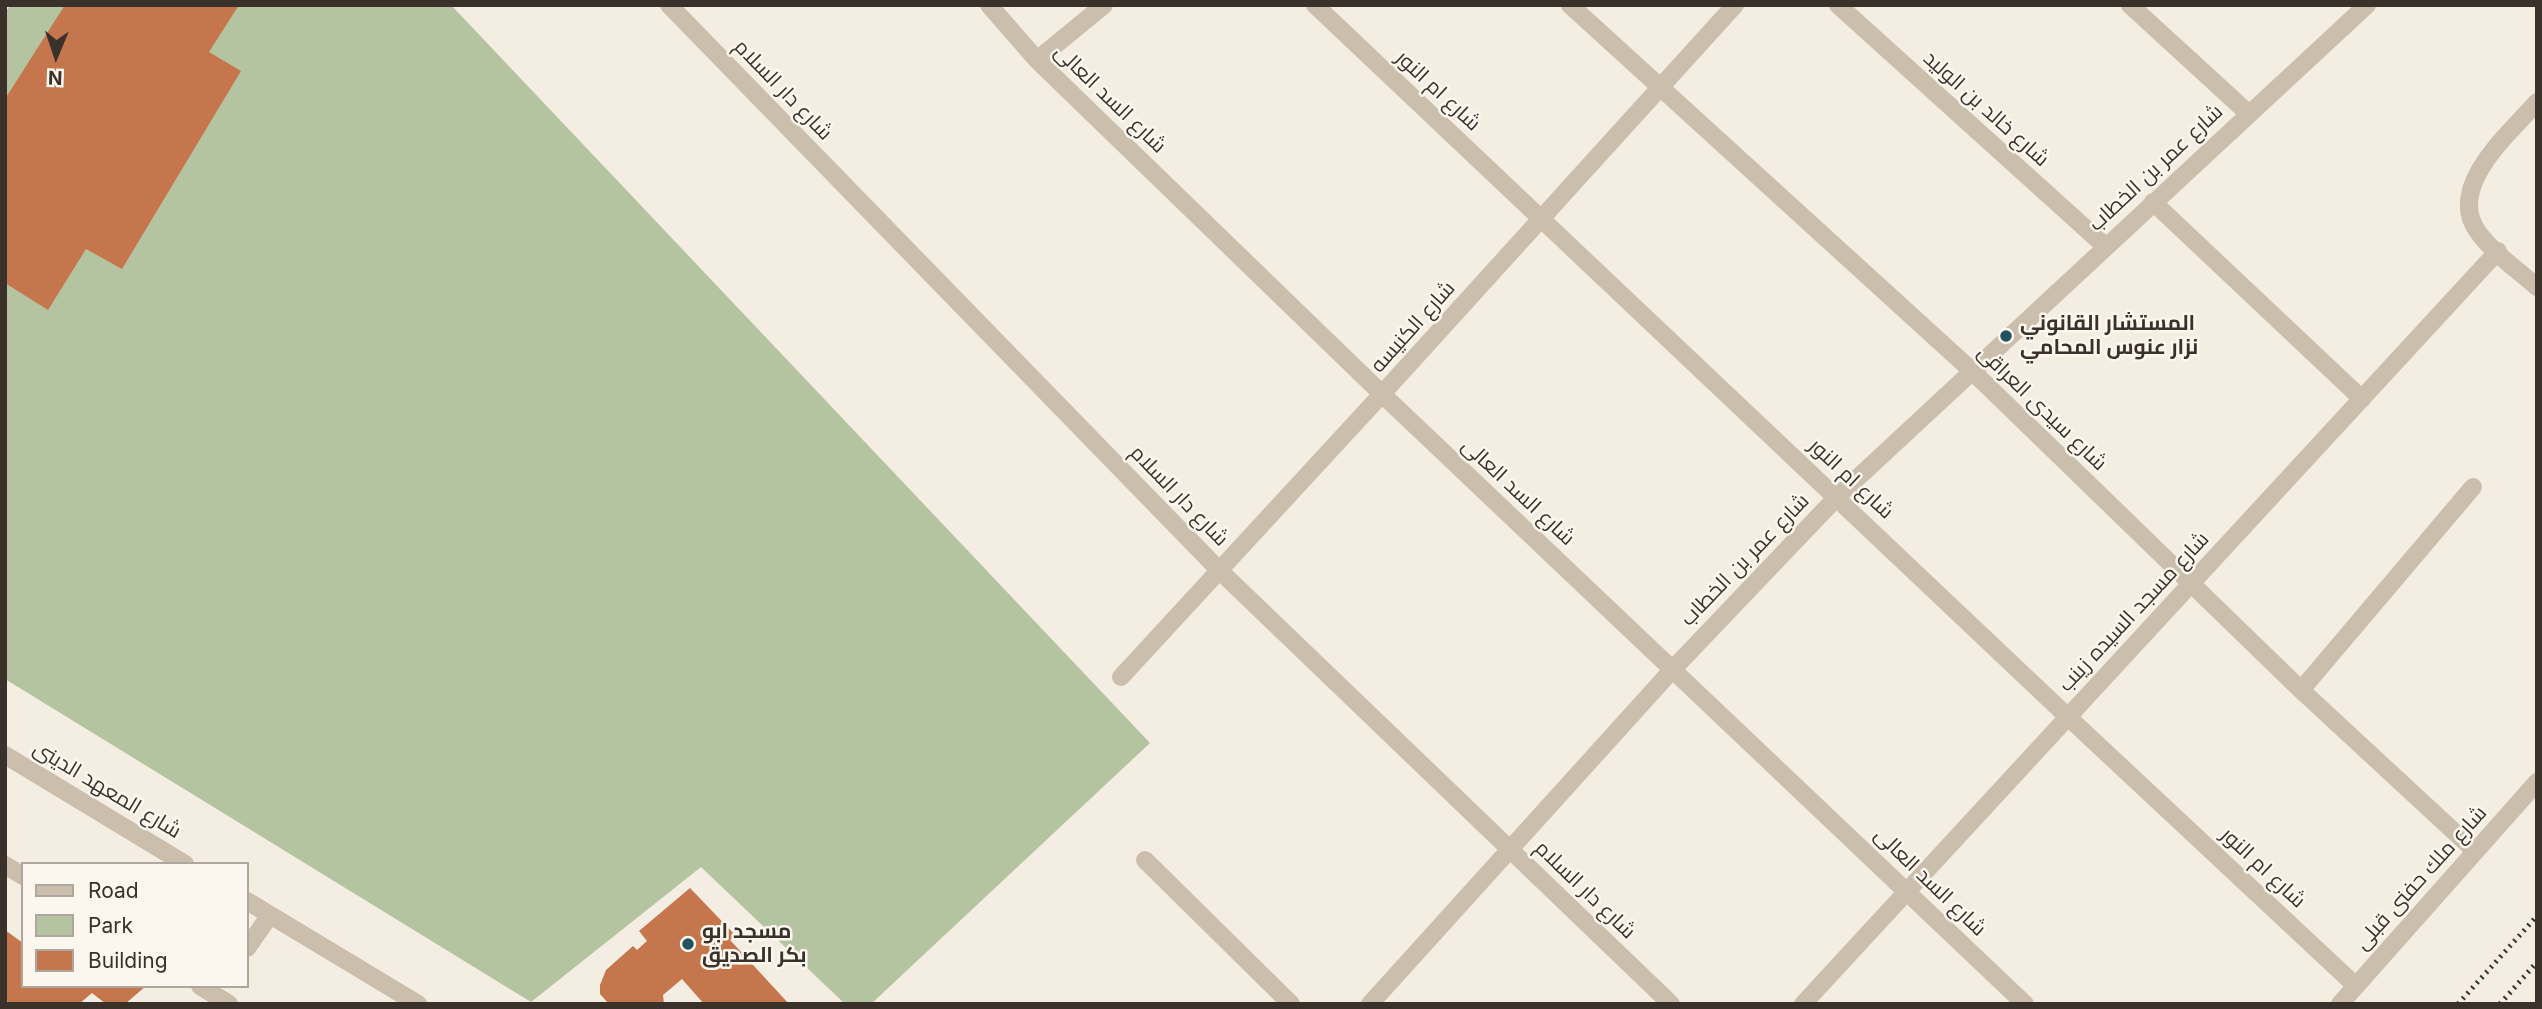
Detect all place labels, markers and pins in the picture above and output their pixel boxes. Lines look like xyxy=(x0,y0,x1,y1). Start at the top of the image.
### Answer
place label: المستشار القانوني نزار عنوس المحامي xyxy=(2020,311,2198,361)
marker: المستشار القانوني نزار عنوس المحامي xyxy=(1998,328,2014,344)
place label: مسجد ابو بكر الصديق xyxy=(702,919,807,969)
marker: مسجد ابو بكر الصديق xyxy=(680,936,696,952)

